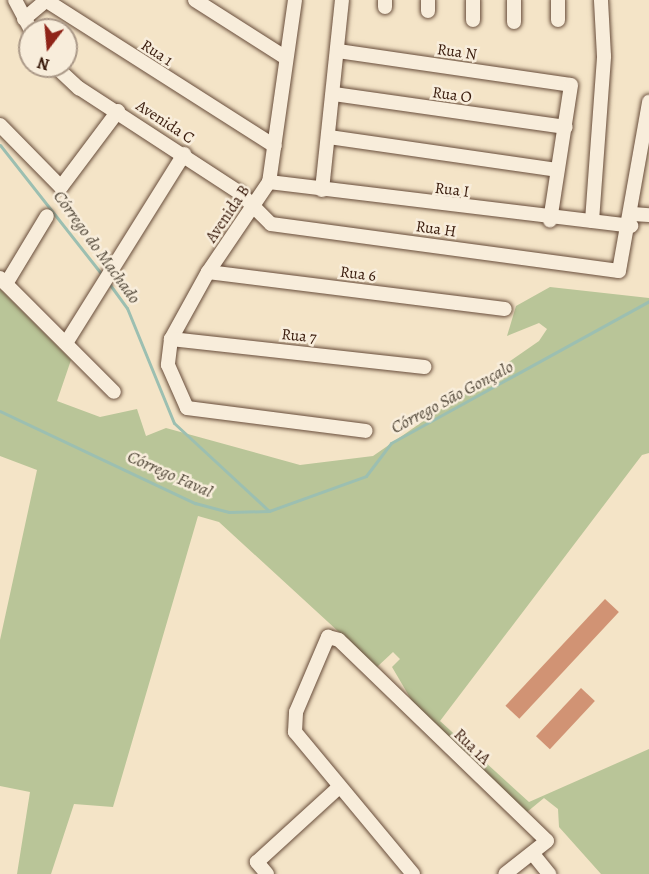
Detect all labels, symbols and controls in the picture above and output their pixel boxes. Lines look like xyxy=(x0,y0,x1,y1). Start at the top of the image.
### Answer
north arrow xyxy=(18,18,78,78)
street label: Rua 1 xyxy=(137,36,177,70)
street label: Rua N xyxy=(436,40,478,64)
text: N xyxy=(35,51,52,76)
street label: Rua O xyxy=(431,83,473,107)
street label: Avenida C xyxy=(132,96,198,148)
street label: Rua I xyxy=(434,178,470,202)
street label: Avenida B xyxy=(202,182,254,246)
water label: Córrego do Machado xyxy=(49,186,145,308)
street label: Rua H xyxy=(415,217,457,241)
street label: Rua 6 xyxy=(339,262,377,286)
street label: Rua 7 xyxy=(280,325,318,347)
water label: Córrego São Gonçalo xyxy=(387,356,517,438)
water label: Córrego Faval xyxy=(124,446,216,502)
street label: Rua 1A xyxy=(450,725,494,769)

